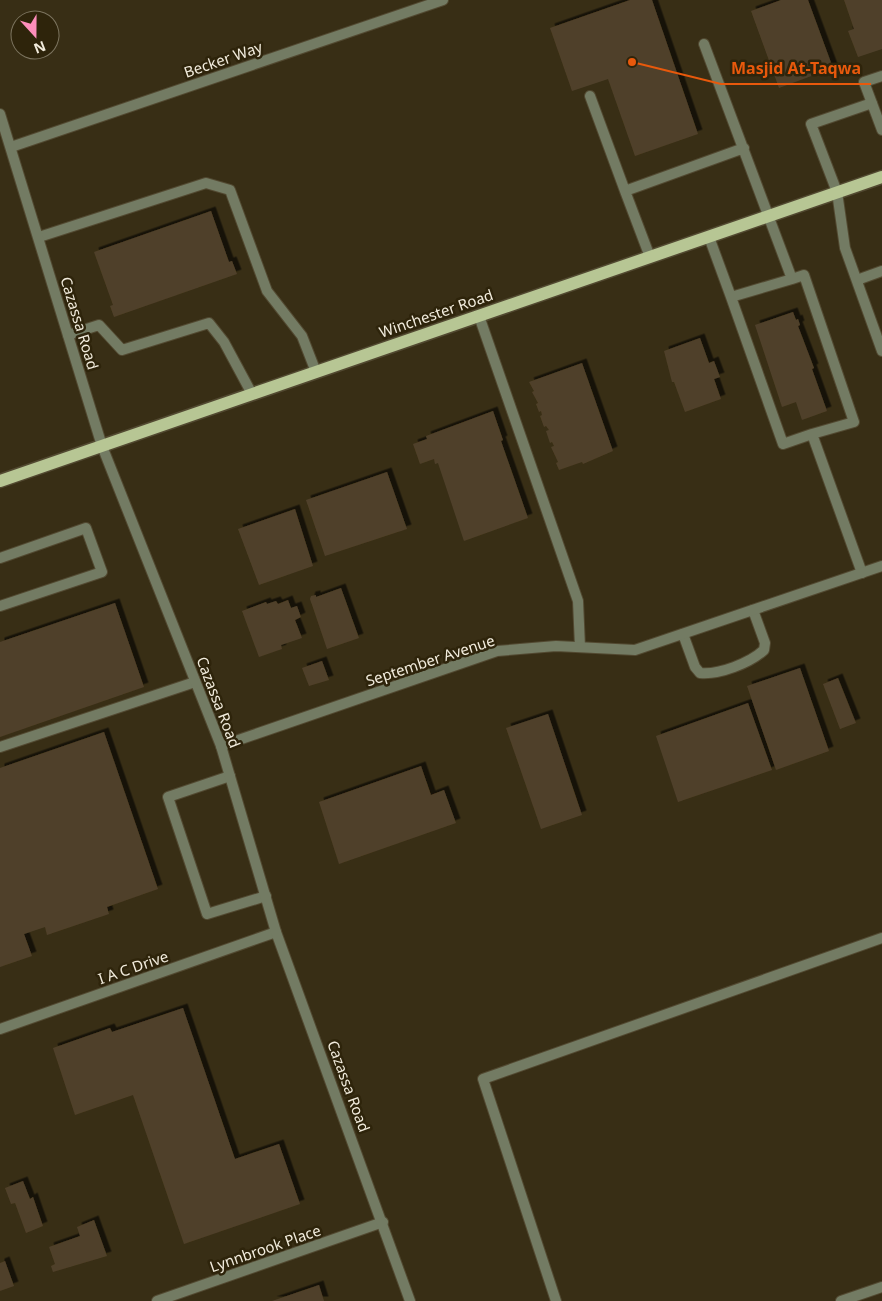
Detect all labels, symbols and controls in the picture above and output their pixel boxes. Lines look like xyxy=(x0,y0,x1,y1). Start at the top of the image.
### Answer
north arrow xyxy=(10,10,60,60)
street label: Becker Way xyxy=(181,36,265,82)
text: N xyxy=(31,37,49,59)
callout: Masjid At-Taqwa xyxy=(721,53,871,84)
text: Masjid At-Taqwa xyxy=(731,57,861,79)
street label: Cazassa Road xyxy=(56,274,104,372)
street label: Winchester Road xyxy=(376,284,496,342)
street label: September Avenue xyxy=(363,630,497,690)
street label: Cazassa Road xyxy=(192,654,246,750)
street label: I A C Drive xyxy=(95,946,171,988)
street label: Cazassa Road xyxy=(323,1037,375,1135)
street label: Lynnbrook Place xyxy=(207,1220,323,1276)

